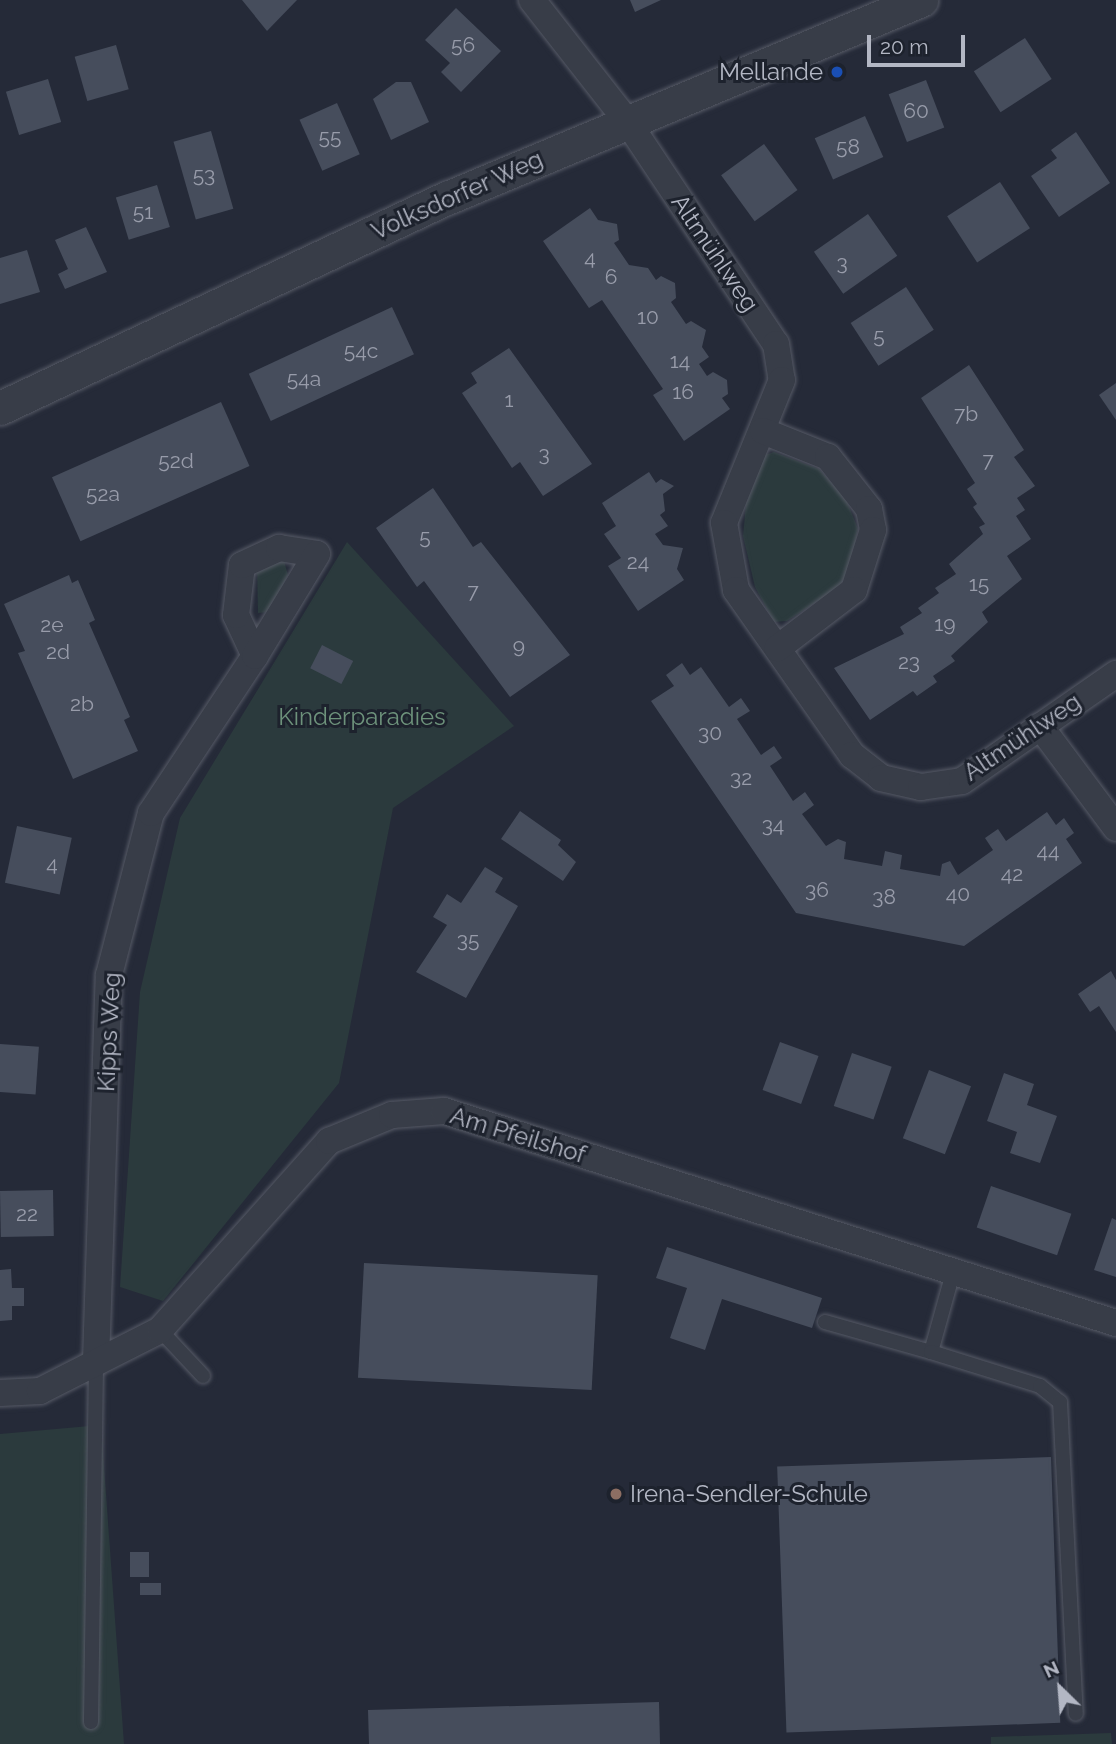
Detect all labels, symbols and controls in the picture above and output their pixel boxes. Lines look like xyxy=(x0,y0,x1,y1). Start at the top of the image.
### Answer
scale bar xyxy=(871,21,969,65)
house number: 56 xyxy=(451,32,475,58)
text: 20 m xyxy=(880,34,928,59)
place label: Mellande xyxy=(719,58,823,86)
marker: Mellande xyxy=(829,64,845,80)
house number: 60 xyxy=(903,98,929,124)
house number: 55 xyxy=(319,124,341,150)
house number: 58 xyxy=(836,134,860,160)
street label: Volksdorfer Weg xyxy=(366,144,548,246)
house number: 53 xyxy=(193,162,215,188)
street label: Altmühlweg xyxy=(665,189,765,317)
house number: 51 xyxy=(133,199,153,225)
house number: 4 xyxy=(584,245,596,271)
house number: 3 xyxy=(836,250,848,276)
house number: 6 xyxy=(605,264,617,290)
house number: 10 xyxy=(637,304,659,330)
house number: 5 xyxy=(873,323,885,349)
house number: 54c xyxy=(344,338,378,364)
house number: 14 xyxy=(670,348,690,374)
house number: 54a xyxy=(287,366,321,392)
house number: 16 xyxy=(672,379,694,405)
house number: 1 xyxy=(505,387,513,413)
house number: 7b xyxy=(954,401,978,427)
house number: 3 xyxy=(538,441,550,467)
house number: 7 xyxy=(982,447,994,473)
house number: 52d xyxy=(158,448,194,474)
house number: 52a xyxy=(86,481,120,507)
house number: 5 xyxy=(419,524,431,550)
house number: 24 xyxy=(627,549,649,575)
house number: 15 xyxy=(969,571,989,597)
house number: 7 xyxy=(467,578,479,604)
house number: 19 xyxy=(934,611,956,637)
house number: 2e xyxy=(40,612,64,638)
house number: 9 xyxy=(513,633,525,659)
house number: 2d xyxy=(46,639,70,665)
house number: 23 xyxy=(898,649,920,675)
street label: Altmühlweg xyxy=(958,687,1086,787)
house number: 2b xyxy=(70,691,94,717)
park label: Kinderparadies xyxy=(278,703,446,731)
house number: 30 xyxy=(698,720,722,746)
house number: 32 xyxy=(730,765,752,791)
house number: 34 xyxy=(762,812,784,838)
house number: 44 xyxy=(1037,838,1059,864)
house number: 4 xyxy=(46,851,58,877)
house number: 42 xyxy=(1001,861,1023,887)
house number: 36 xyxy=(805,877,829,903)
house number: 40 xyxy=(946,881,970,907)
house number: 38 xyxy=(872,884,896,910)
house number: 35 xyxy=(457,927,479,953)
street label: Kipps Weg xyxy=(91,971,127,1093)
street label: Am Pfeilshof xyxy=(447,1101,589,1169)
house number: 22 xyxy=(16,1201,38,1227)
place label: Irena-Sendler-Schule xyxy=(630,1480,868,1508)
marker: Irena-Sendler-Schule xyxy=(608,1486,624,1502)
north arrow xyxy=(1025,1653,1095,1723)
text: N xyxy=(1040,1656,1062,1682)

